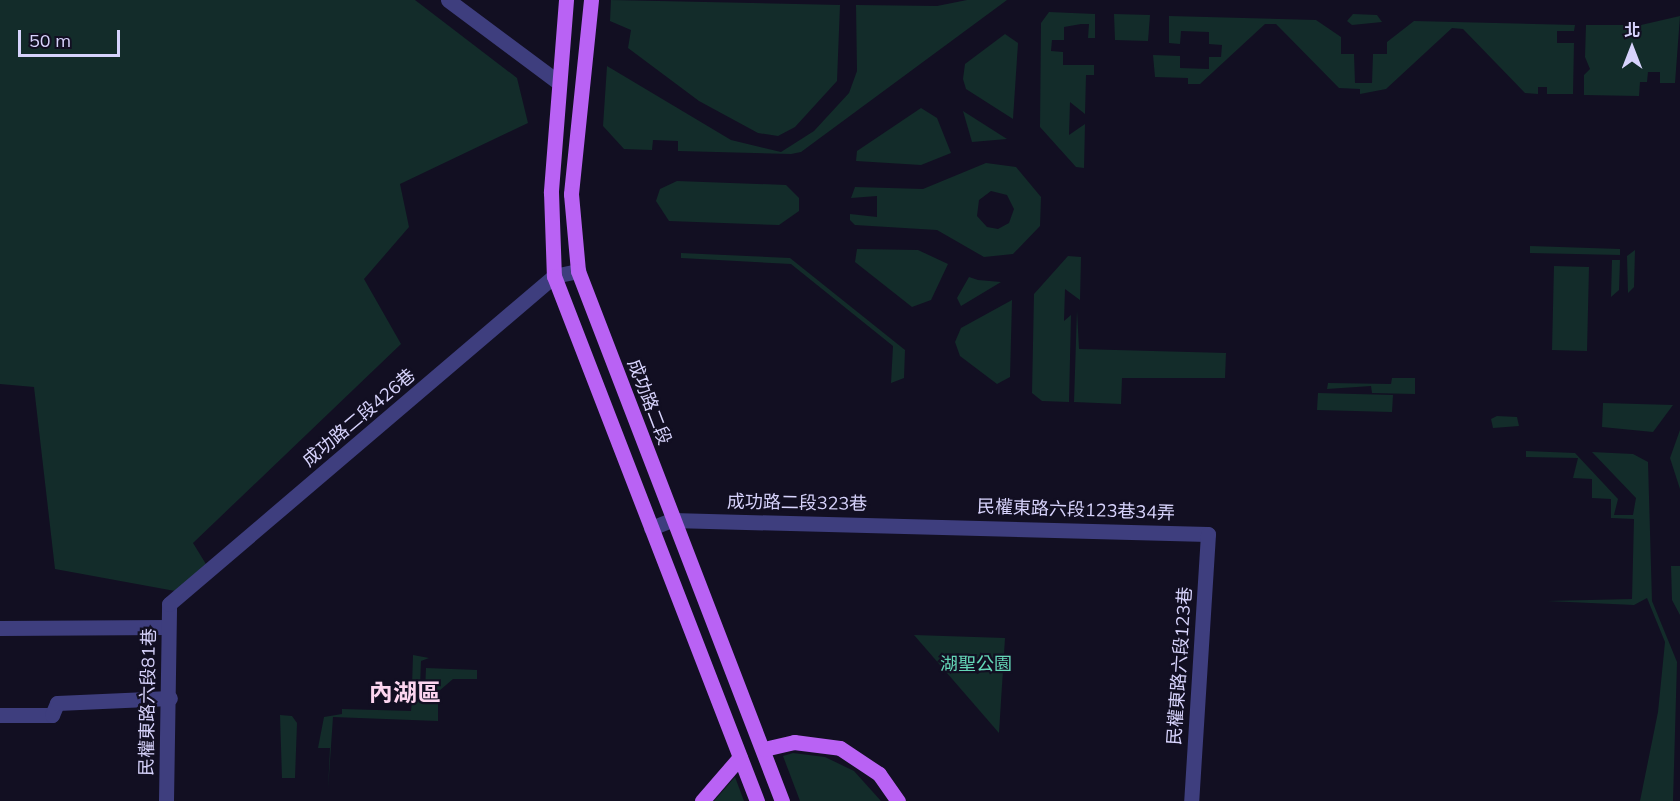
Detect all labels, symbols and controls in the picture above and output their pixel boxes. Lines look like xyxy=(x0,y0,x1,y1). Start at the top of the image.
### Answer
scale bar xyxy=(21,18,123,56)
north arrow xyxy=(1602,18,1662,78)
text: 北 xyxy=(1624,20,1640,40)
text: 50 m xyxy=(29,29,71,52)
street label: 成功路二段 xyxy=(623,356,675,448)
street label: 成功路二段426巷 xyxy=(298,365,420,471)
street label: 成功路二段323巷 xyxy=(727,491,867,515)
street label: 民權東路六段123巷34弄 xyxy=(977,496,1175,524)
street label: 民權東路六段123巷 xyxy=(1164,586,1196,746)
street label: 民權東路六段81巷 xyxy=(136,628,160,776)
park label: 湖聖公園 xyxy=(940,653,1012,675)
district label: 內湖區 xyxy=(369,679,441,707)

